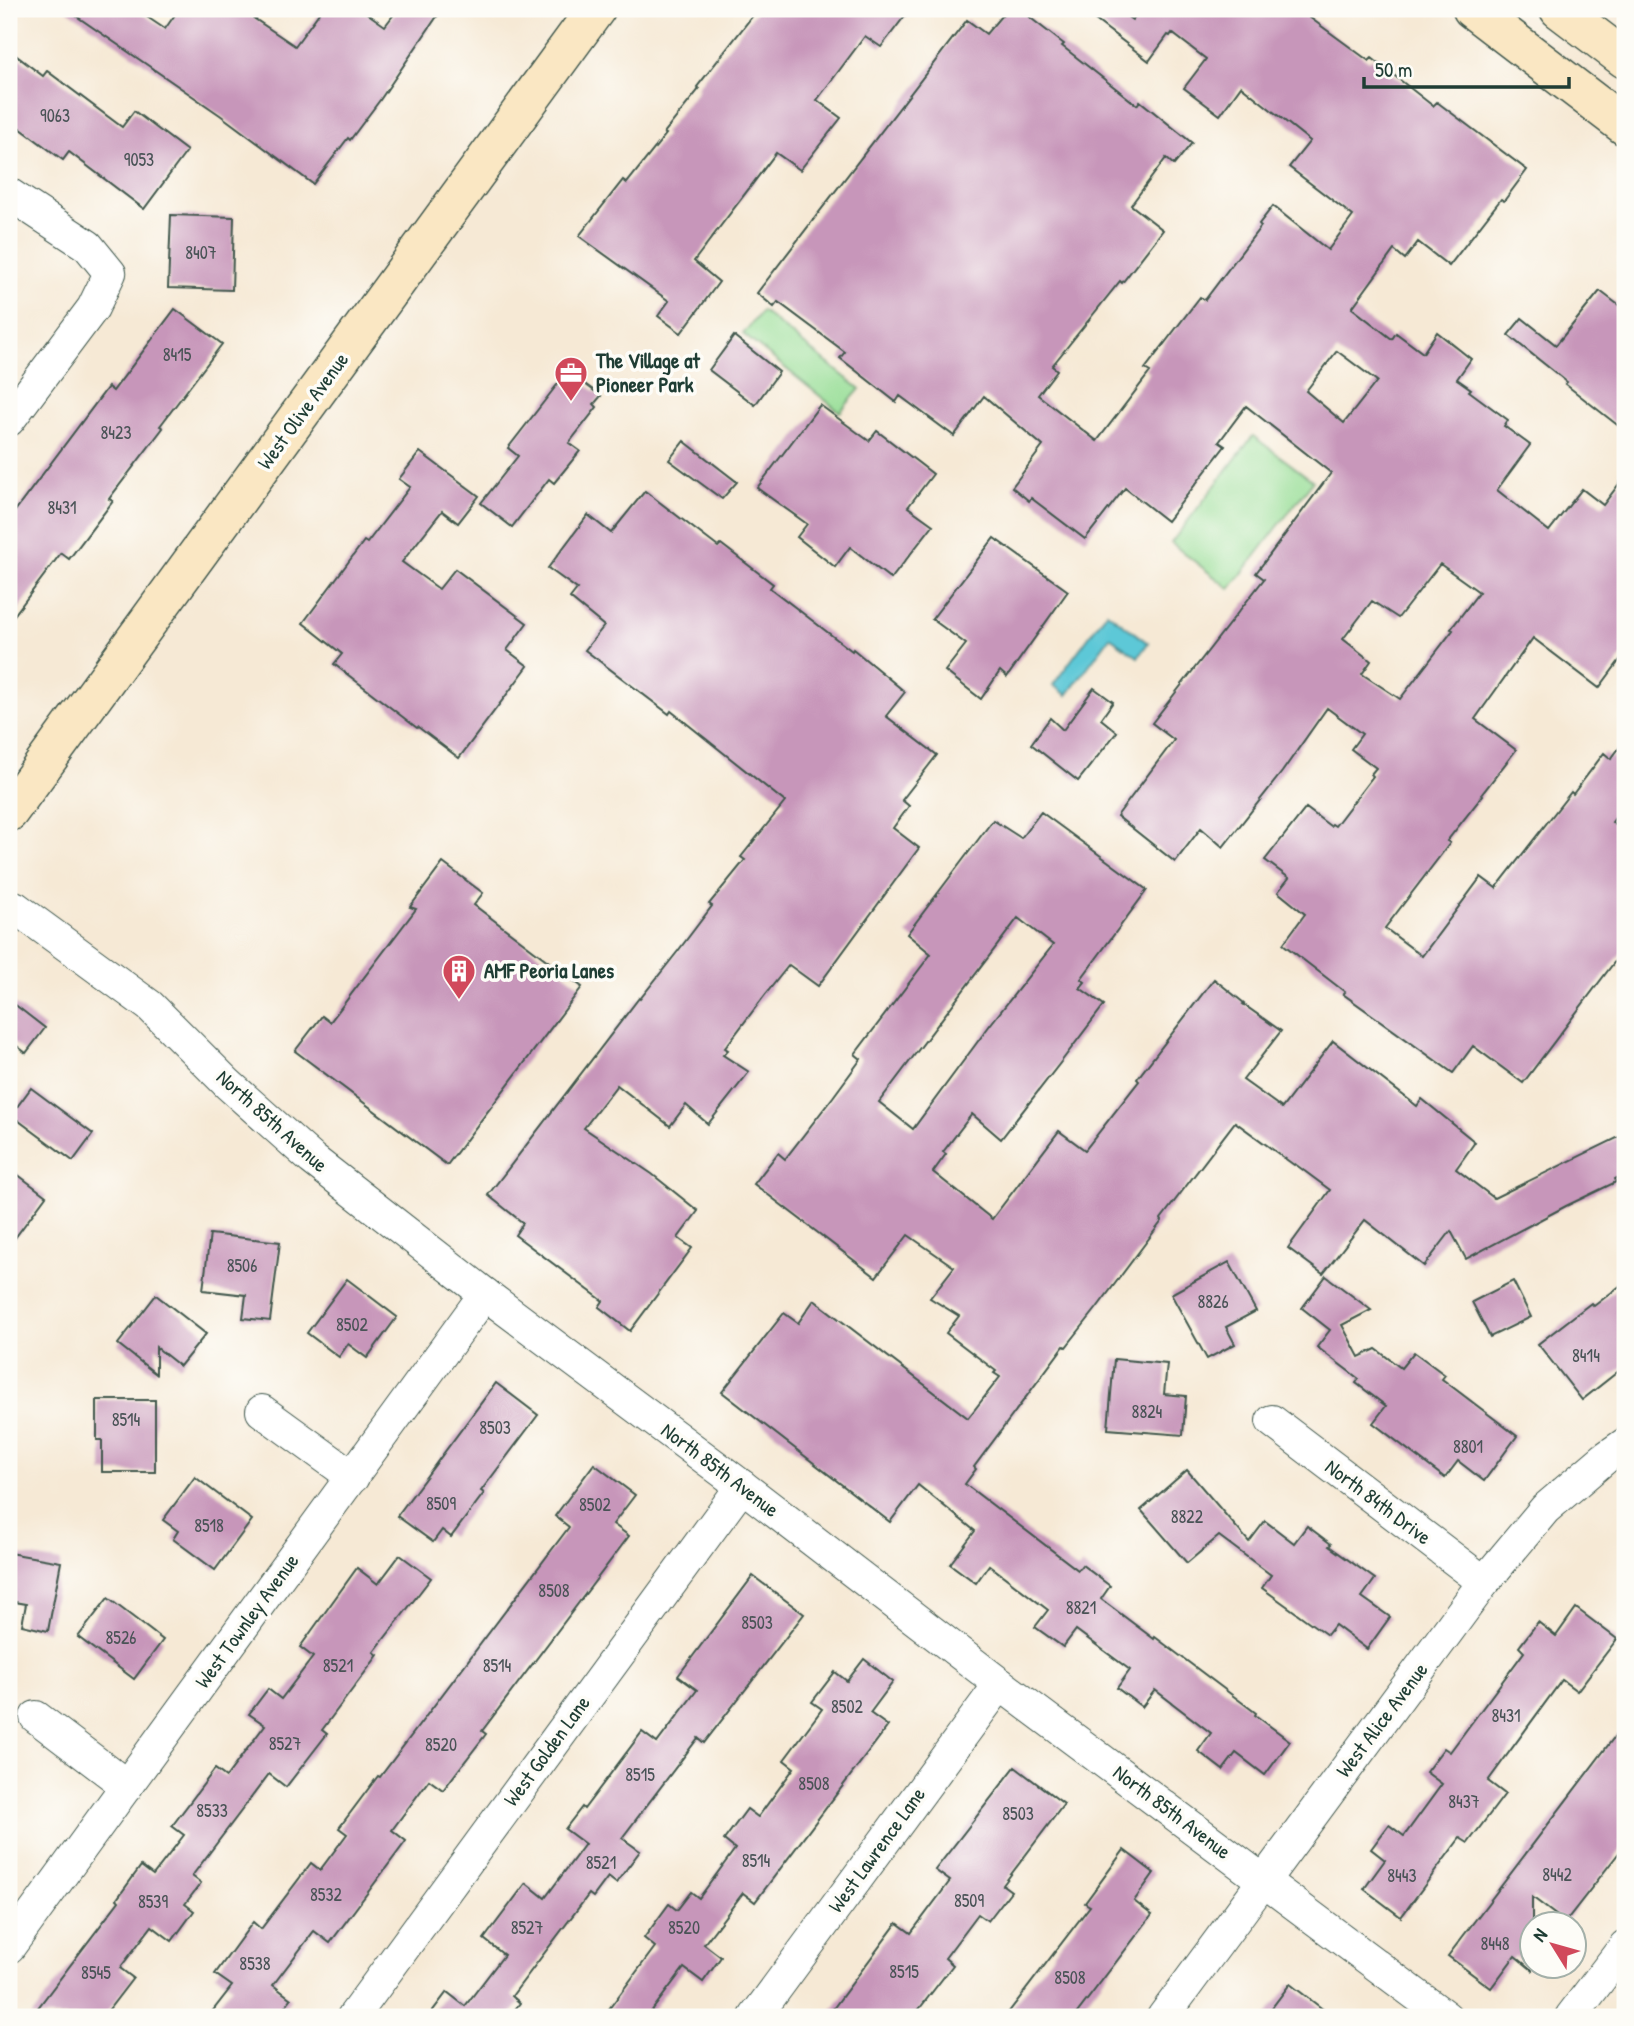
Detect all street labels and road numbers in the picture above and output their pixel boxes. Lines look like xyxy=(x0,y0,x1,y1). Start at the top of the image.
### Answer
street label: West Olive Avenue xyxy=(250,346,355,475)
street label: North 85th Avenue xyxy=(210,1063,334,1178)
street label: North 85th Avenue xyxy=(655,1416,785,1524)
street label: North 84th Drive xyxy=(1319,1452,1437,1551)
street label: West Townley Avenue xyxy=(188,1548,305,1694)
street label: West Alice Avenue xyxy=(1329,1656,1434,1783)
street label: West Golden Lane xyxy=(497,1689,597,1812)
street label: North 85th Avenue xyxy=(1107,1758,1237,1866)
street label: West Lawrence Lane xyxy=(821,1781,932,1918)

